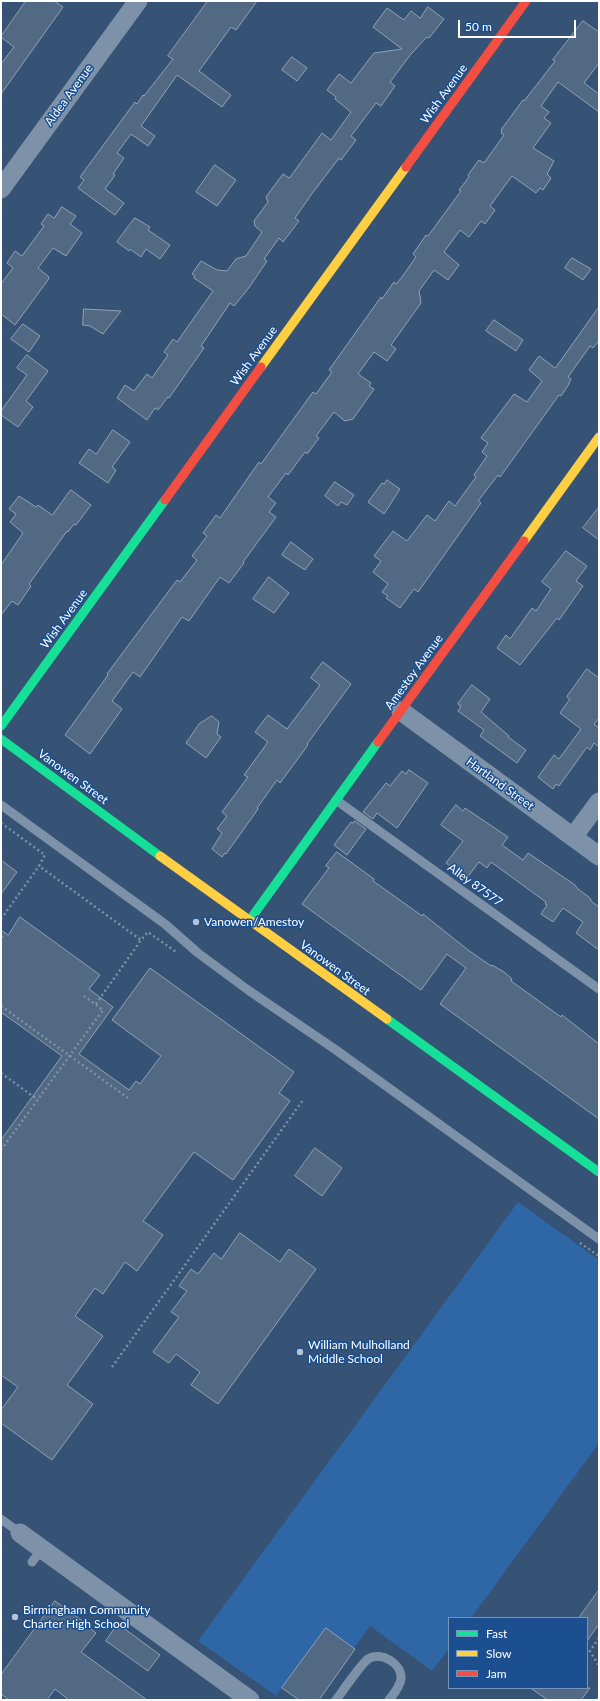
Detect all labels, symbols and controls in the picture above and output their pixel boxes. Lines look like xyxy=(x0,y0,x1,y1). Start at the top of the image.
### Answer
scale bar xyxy=(460,12,578,38)
text: 50 m xyxy=(465,19,492,34)
street label: Aldea Avenue xyxy=(42,61,96,129)
street label: Wish Avenue xyxy=(418,61,470,127)
street label: Wish Avenue xyxy=(228,323,280,389)
street label: Wish Avenue xyxy=(38,586,90,652)
street label: Amestoy Avenue xyxy=(382,632,446,712)
street label: Vanowen Street xyxy=(35,747,111,807)
street label: Hartland Street xyxy=(463,755,537,813)
street label: Alley 87577 xyxy=(445,860,505,910)
place label: Vanowen/Amestoy xyxy=(204,915,304,929)
marker: Vanowen/Amestoy xyxy=(191,917,201,927)
street label: Vanowen Street xyxy=(297,938,373,998)
place label: William Mulholland Middle School xyxy=(308,1338,410,1366)
marker: William Mulholland Middle School xyxy=(295,1347,305,1357)
place label: Birmingham Community Charter High School xyxy=(23,1603,150,1631)
marker: Birmingham Community Charter High School xyxy=(10,1612,20,1622)
legend xyxy=(448,1617,588,1689)
text: Fast xyxy=(486,1626,507,1641)
text: Slow xyxy=(486,1646,511,1661)
text: Jam xyxy=(486,1666,507,1681)

